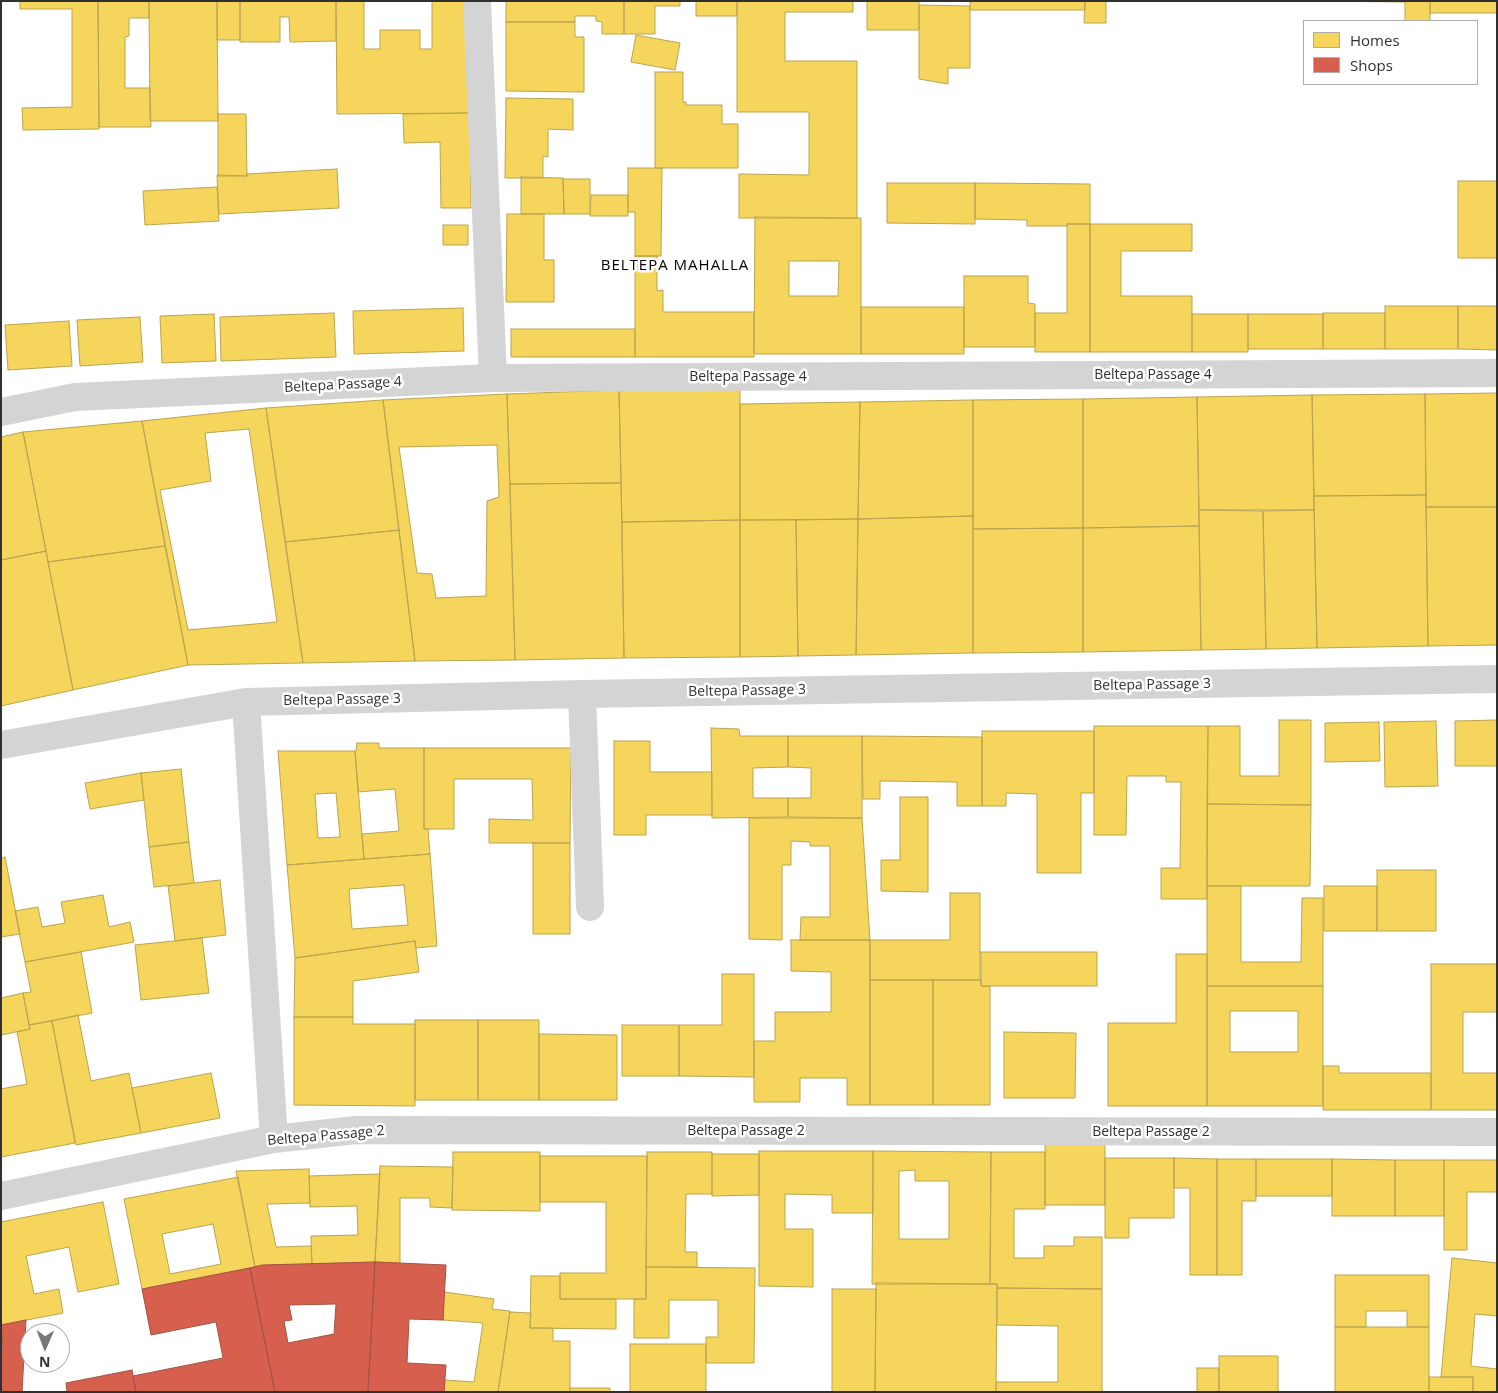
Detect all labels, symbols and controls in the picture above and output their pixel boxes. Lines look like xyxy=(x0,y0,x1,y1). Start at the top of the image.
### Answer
legend xyxy=(1303,20,1478,85)
text: Homes xyxy=(1350,30,1400,50)
text: Shops xyxy=(1350,55,1393,75)
district label: BELTEPA MAHALLA xyxy=(599,257,751,275)
street label: Beltepa Passage 4 xyxy=(1094,367,1212,383)
street label: Beltepa Passage 4 xyxy=(689,369,807,385)
street label: Beltepa Passage 4 xyxy=(284,374,402,396)
street label: Beltepa Passage 3 xyxy=(1093,676,1211,694)
street label: Beltepa Passage 3 xyxy=(688,682,806,700)
street label: Beltepa Passage 3 xyxy=(283,691,401,709)
street label: Beltepa Passage 2 xyxy=(267,1123,385,1149)
street label: Beltepa Passage 2 xyxy=(687,1123,805,1139)
street label: Beltepa Passage 2 xyxy=(1092,1124,1210,1140)
north arrow xyxy=(20,1323,70,1373)
text: N xyxy=(39,1353,51,1372)

